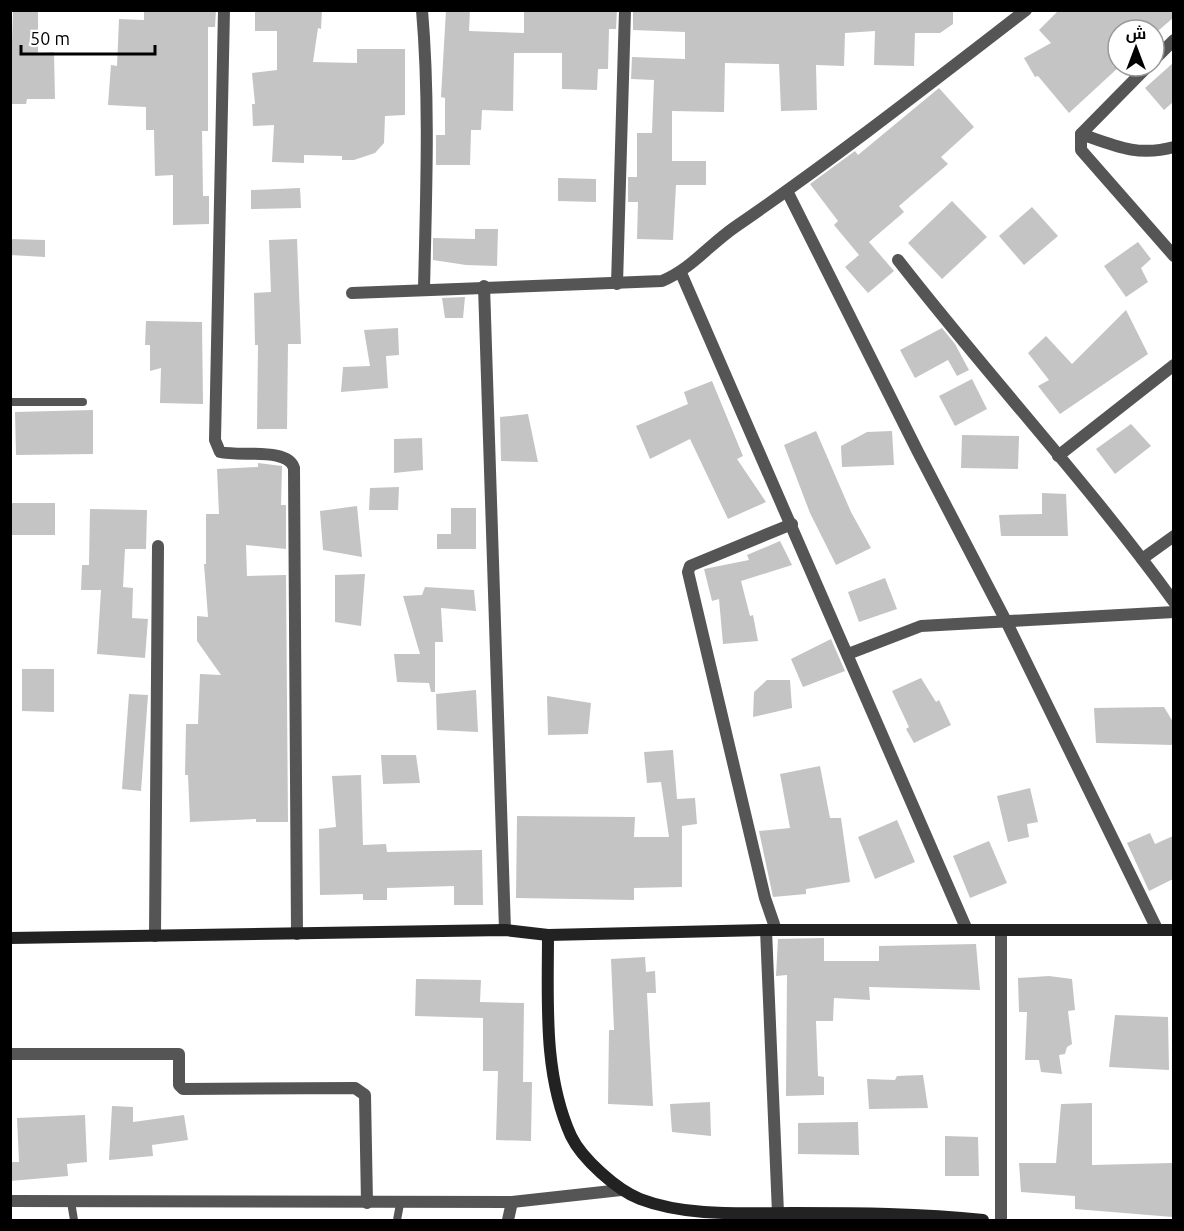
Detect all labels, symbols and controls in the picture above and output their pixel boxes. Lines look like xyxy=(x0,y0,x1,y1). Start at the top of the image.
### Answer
scale bar xyxy=(21,18,154,56)
north arrow xyxy=(1106,18,1166,78)
text: ش xyxy=(1126,24,1146,43)
text: 50 m xyxy=(30,28,70,48)

